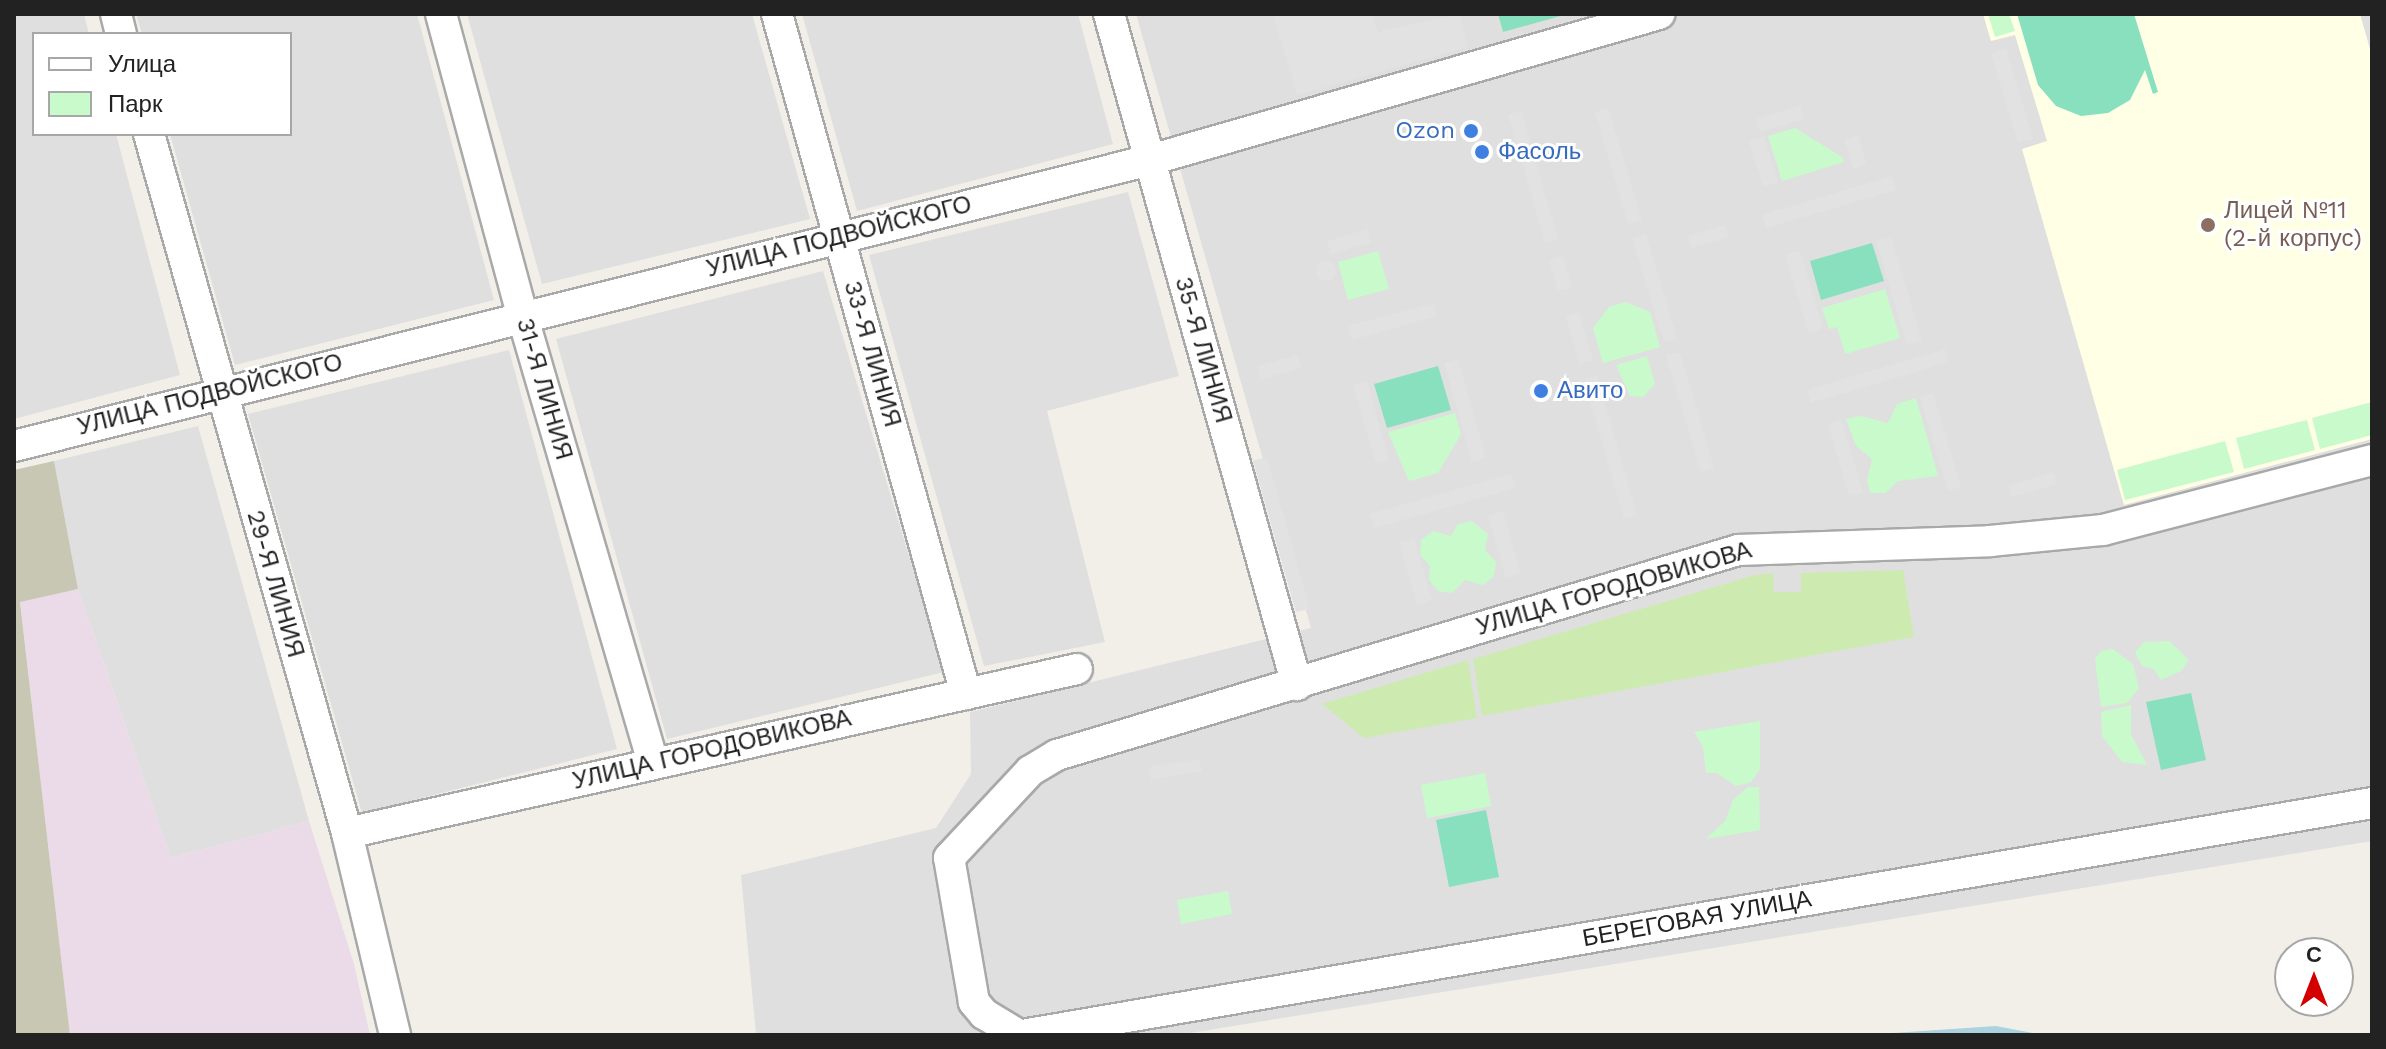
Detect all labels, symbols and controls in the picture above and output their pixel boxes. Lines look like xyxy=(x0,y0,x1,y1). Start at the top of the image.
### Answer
legend xyxy=(32,32,292,136)
text: Улица xyxy=(108,50,176,78)
text: Парк xyxy=(108,90,162,118)
place label: Ozon xyxy=(1395,117,1455,145)
marker: Ozon xyxy=(1462,122,1480,140)
place label: Фасоль xyxy=(1498,138,1581,166)
marker: Фасоль xyxy=(1473,143,1491,161)
street label: УЛИЦА ПОДВОЙСКОГО xyxy=(703,190,975,284)
place label: Лицей №11 (2-й корпус) xyxy=(2224,197,2362,253)
marker: Лицей №11 (2-й корпус) xyxy=(2199,216,2217,234)
street label: 35-Я ЛИНИЯ xyxy=(1168,274,1238,426)
street label: 33-Я ЛИНИЯ xyxy=(837,278,907,430)
street label: 31-Я ЛИНИЯ xyxy=(510,315,578,463)
street label: УЛИЦА ПОДВОЙСКОГО xyxy=(74,348,346,442)
place label: Авито xyxy=(1557,377,1623,405)
marker: Авито xyxy=(1532,382,1550,400)
street label: 29-Я ЛИНИЯ xyxy=(240,507,310,661)
street label: УЛИЦА ГОРОДОВИКОВА xyxy=(1473,536,1755,642)
street label: УЛИЦА ГОРОДОВИКОВА xyxy=(570,704,854,796)
street label: БЕРЕГОВАЯ УЛИЦА xyxy=(1580,885,1814,953)
north arrow xyxy=(2274,937,2354,1017)
text: С xyxy=(2306,942,2322,967)

